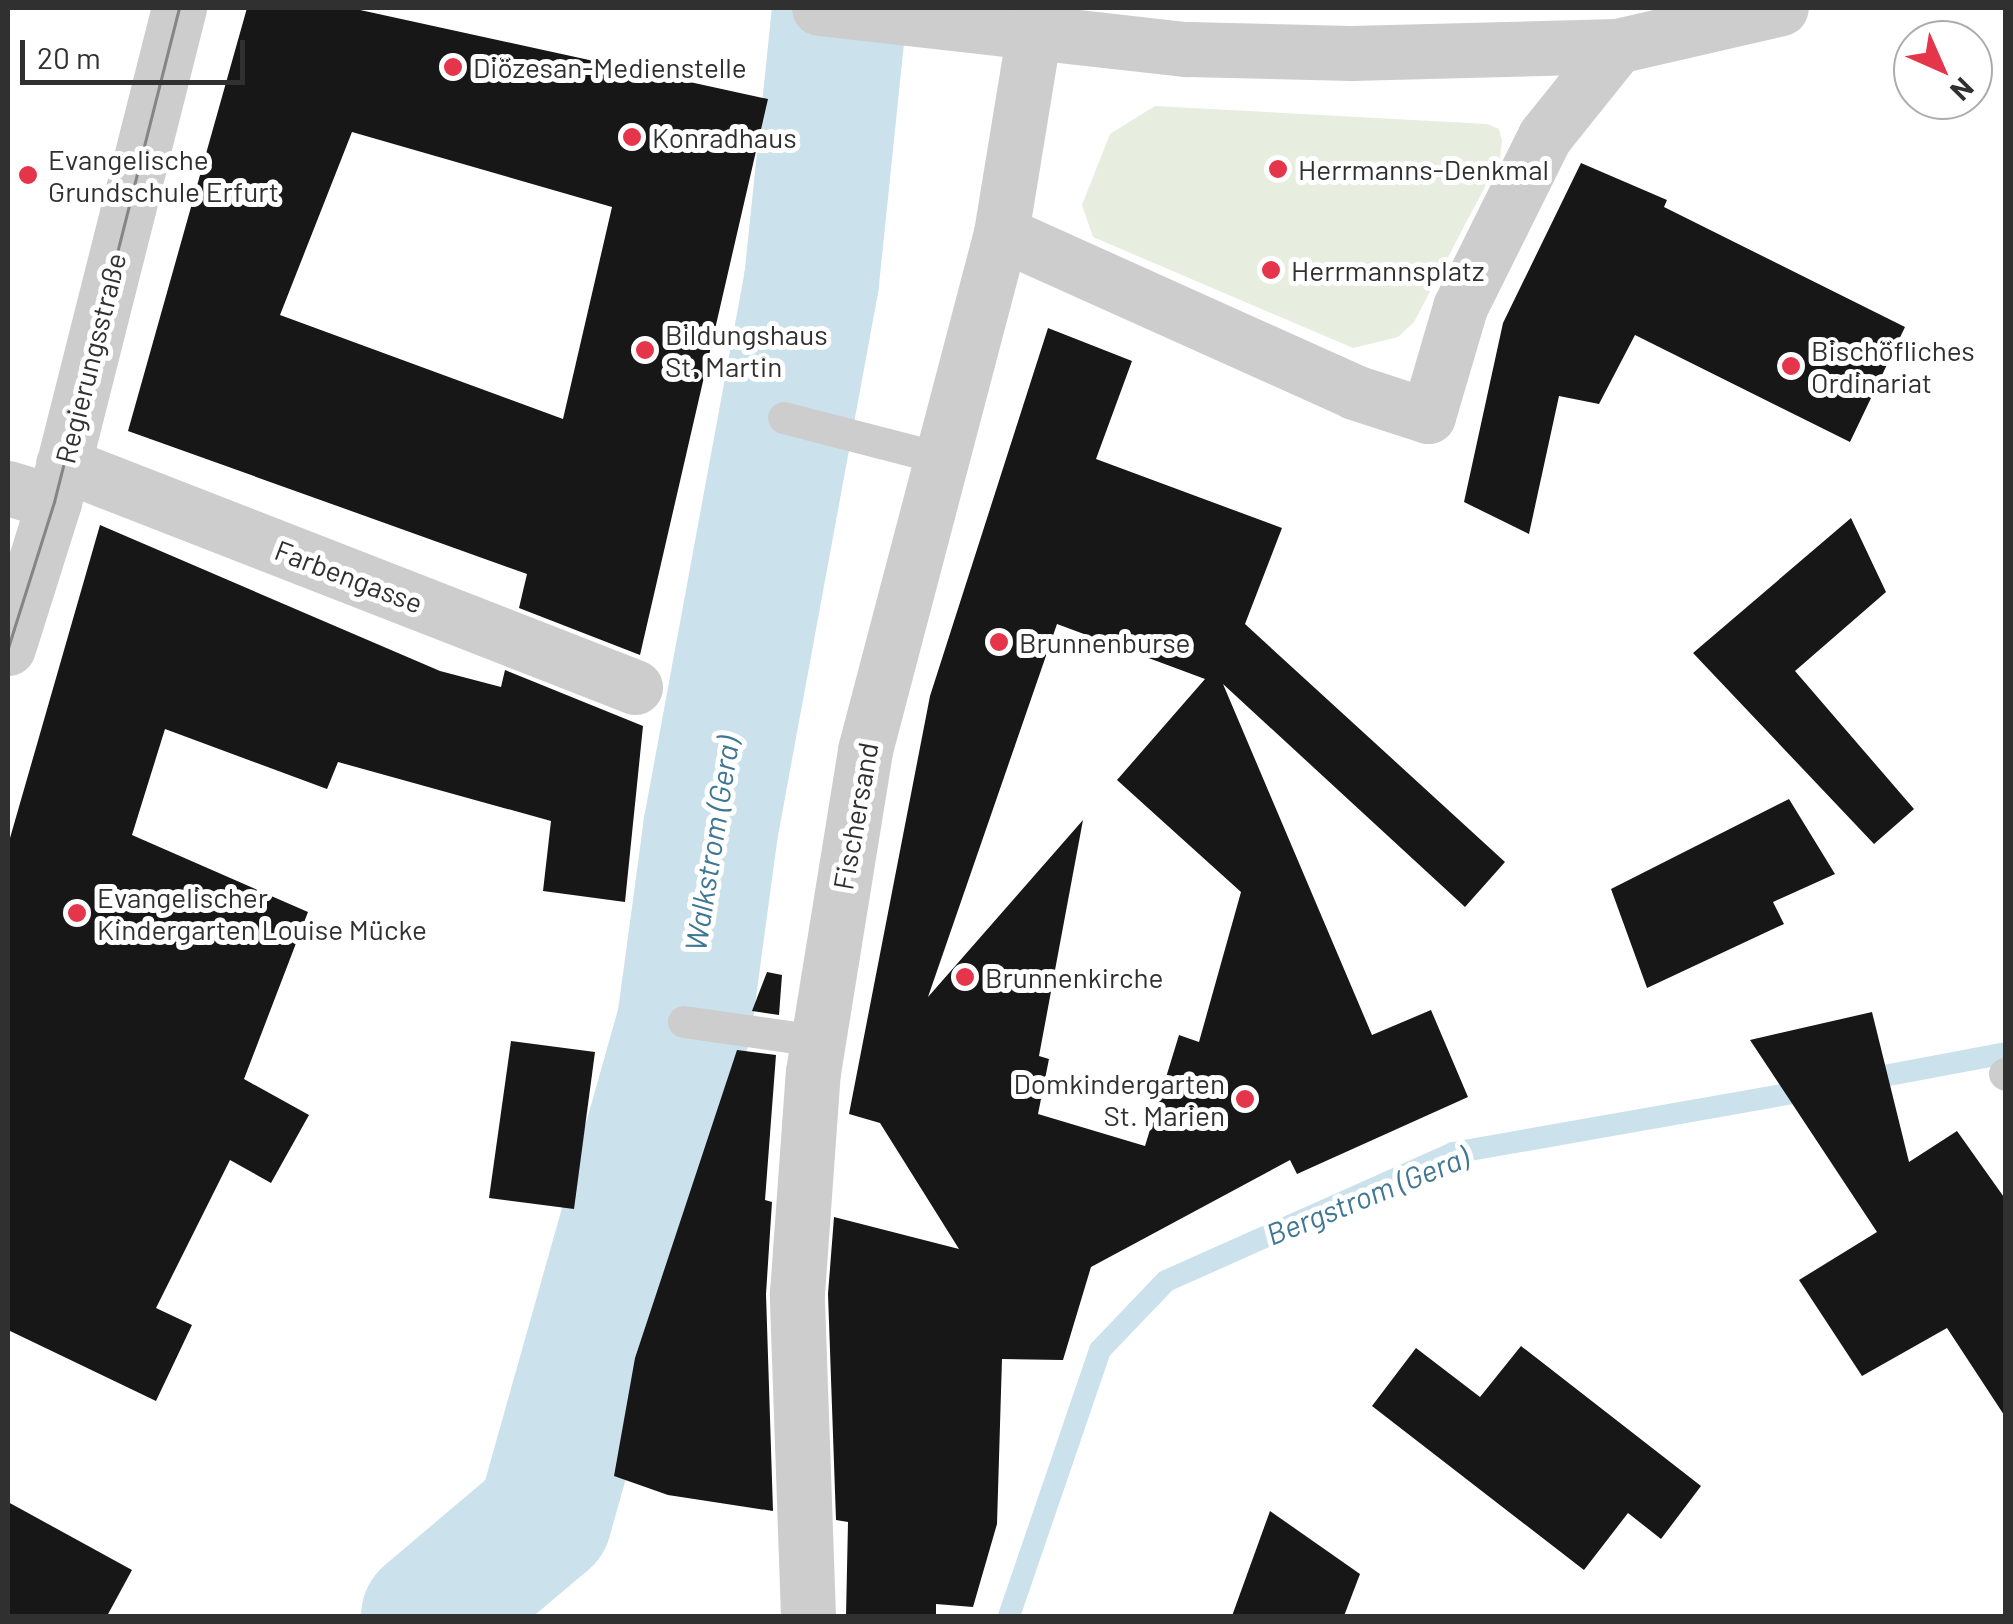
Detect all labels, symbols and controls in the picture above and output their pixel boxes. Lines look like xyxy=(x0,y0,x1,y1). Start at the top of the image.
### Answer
scale bar xyxy=(25,20,250,82)
north arrow xyxy=(1893,20,1993,120)
text: 20 m xyxy=(37,39,101,75)
place label: Diözesan-Medienstelle xyxy=(473,50,747,84)
marker: Diözesan-Medienstelle xyxy=(442,56,464,78)
text: N xyxy=(1944,71,1981,108)
place label: Konradhaus xyxy=(652,120,797,154)
marker: Konradhaus xyxy=(621,126,643,148)
place label: Evangelische Grundschule Erfurt xyxy=(48,142,279,208)
place label: Herrmanns-Denkmal xyxy=(1298,152,1549,186)
marker: Herrmanns-Denkmal xyxy=(1267,158,1289,180)
marker: Evangelische Grundschule Erfurt xyxy=(17,164,39,186)
street label: Regierungsstraße xyxy=(48,249,132,467)
place label: Herrmannsplatz xyxy=(1291,253,1484,287)
marker: Herrmannsplatz xyxy=(1260,259,1282,281)
place label: Bildungshaus St. Martin xyxy=(665,317,828,383)
place label: Bischöfliches Ordinariat xyxy=(1811,333,1975,399)
marker: Bildungshaus St. Martin xyxy=(634,339,656,361)
marker: Bischöfliches Ordinariat xyxy=(1780,355,1802,377)
street label: Farbengasse xyxy=(270,532,428,620)
place label: Brunnenburse xyxy=(1019,625,1191,659)
marker: Brunnenburse xyxy=(988,631,1010,653)
water label: Walkstrom (Gera) xyxy=(676,734,746,954)
street label: Fischersand xyxy=(826,740,884,892)
place label: Evangelischer Kindergarten Louise Mücke xyxy=(97,880,427,946)
marker: Evangelischer Kindergarten Louise Mücke xyxy=(66,902,88,924)
place label: Brunnenkirche xyxy=(985,960,1163,994)
marker: Brunnenkirche xyxy=(954,966,976,988)
place label: Domkindergarten St. Marien xyxy=(1014,1066,1225,1132)
marker: Domkindergarten St. Marien xyxy=(1234,1088,1256,1110)
water label: Bergstrom (Gera) xyxy=(1261,1138,1473,1252)

